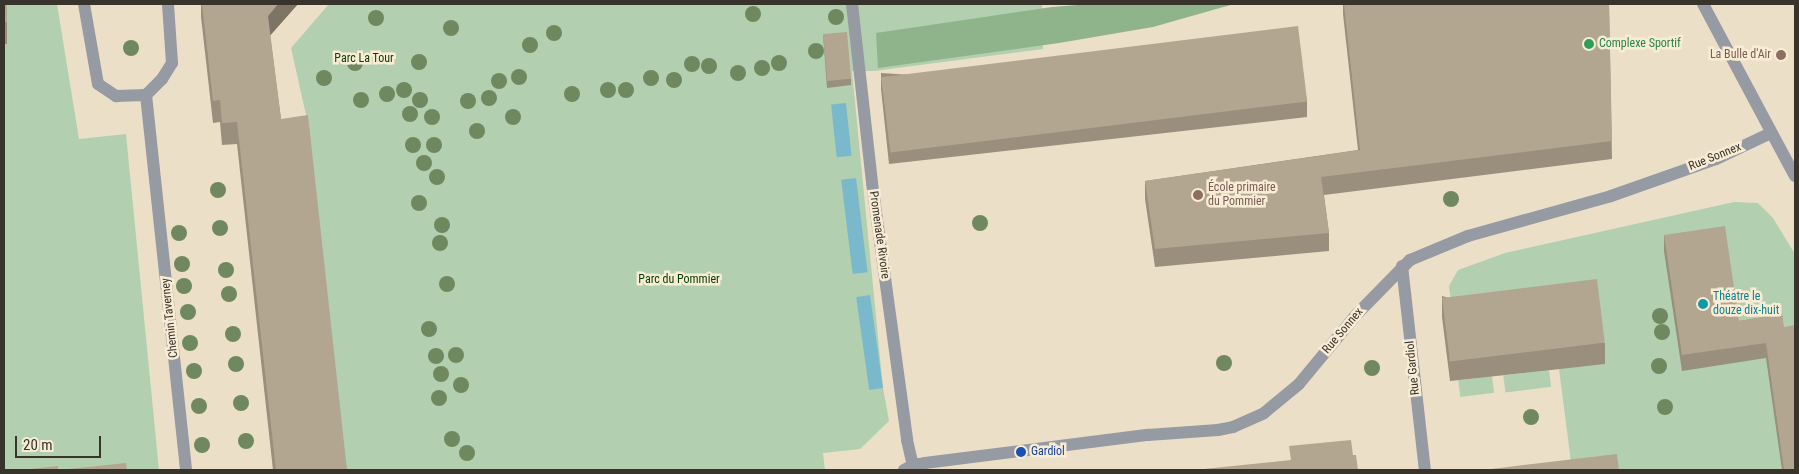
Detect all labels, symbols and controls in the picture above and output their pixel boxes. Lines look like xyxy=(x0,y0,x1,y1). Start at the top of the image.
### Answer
place label: Complexe Sportif xyxy=(1599,37,1681,51)
marker: Complexe Sportif xyxy=(1583,38,1595,50)
place label: La Bulle d'Air xyxy=(1710,48,1771,62)
marker: La Bulle d'Air xyxy=(1775,49,1787,61)
park label: Parc La Tour xyxy=(334,52,394,66)
street label: Rue Sonnex xyxy=(1687,140,1743,174)
place label: École primaire du Pommier xyxy=(1208,181,1276,209)
marker: École primaire du Pommier xyxy=(1192,189,1204,201)
street label: Promenade Rivoire xyxy=(866,190,892,280)
park label: Parc du Pommier xyxy=(638,273,720,287)
street label: Chemin Taverney xyxy=(159,277,181,359)
place label: Théatre le douze dix-huit xyxy=(1713,290,1779,318)
marker: Théatre le douze dix-huit xyxy=(1697,298,1709,310)
street label: Rue Sonnex xyxy=(1320,305,1366,357)
street label: Rue Gardiol xyxy=(1403,340,1423,396)
scale bar xyxy=(18,426,104,458)
text: 20 m xyxy=(23,436,53,454)
place label: Gardiol xyxy=(1031,445,1065,459)
marker: Gardiol xyxy=(1015,446,1027,458)

